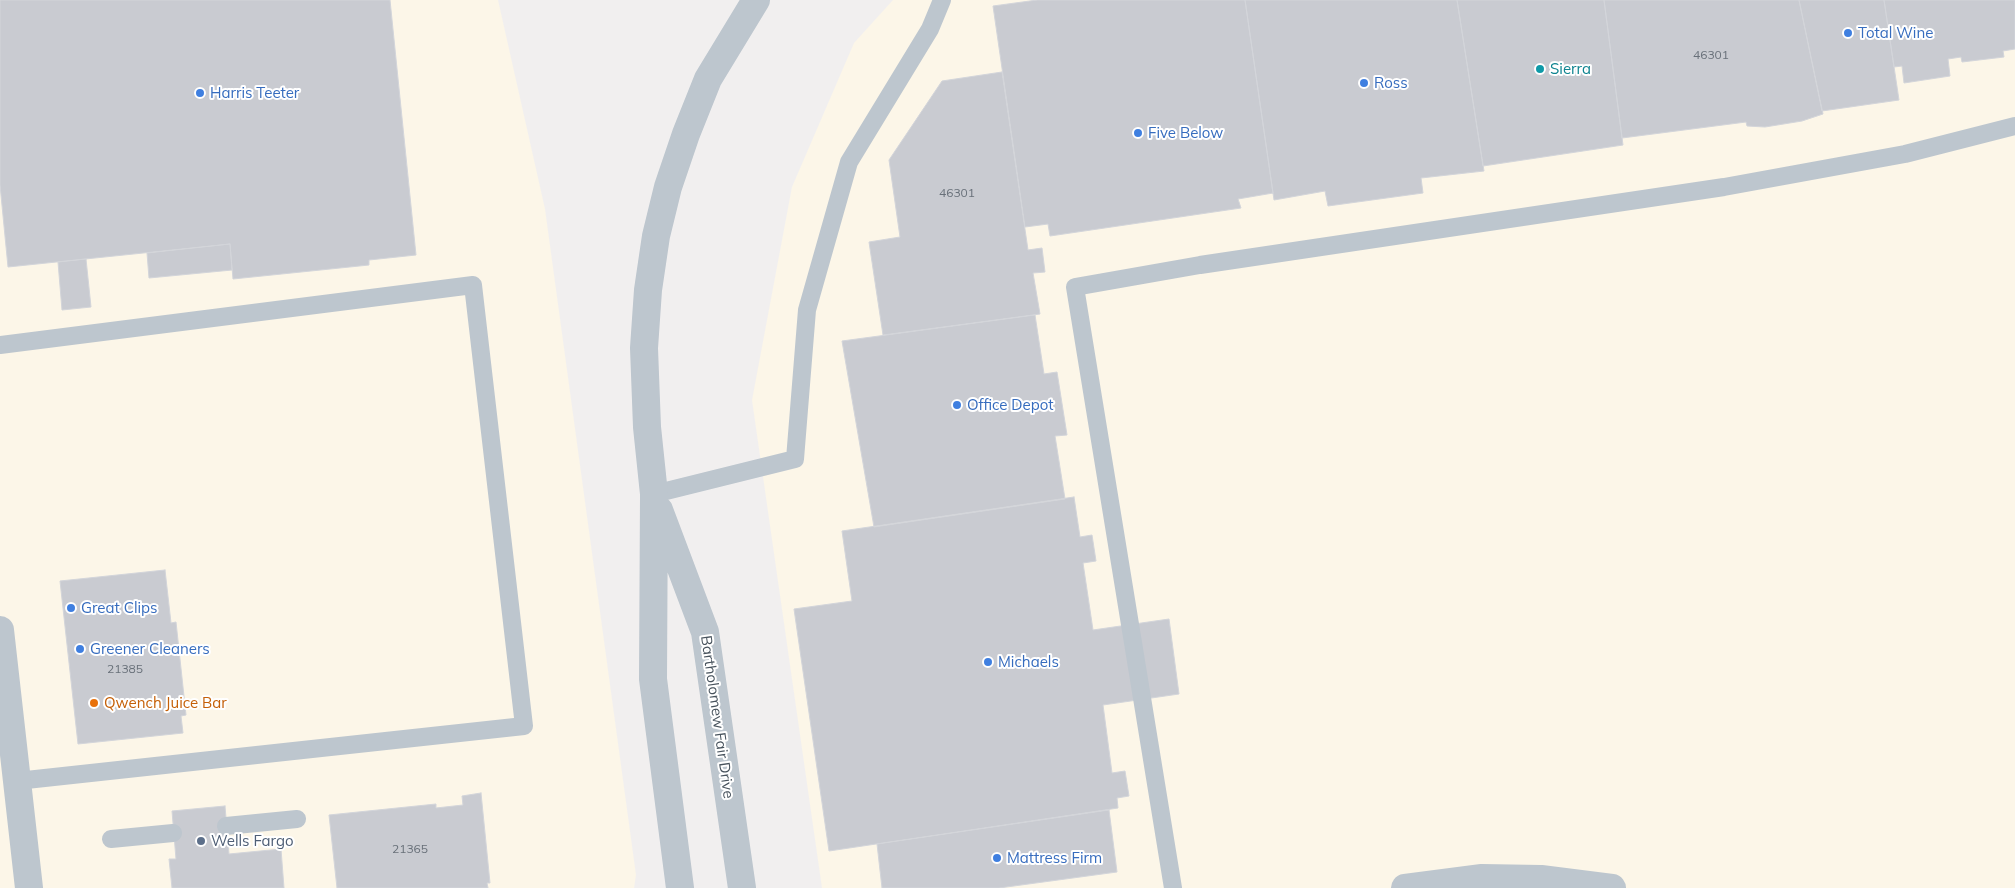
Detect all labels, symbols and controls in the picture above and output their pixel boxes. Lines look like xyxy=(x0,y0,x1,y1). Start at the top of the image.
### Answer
place label: Total Wine xyxy=(1858,24,1933,42)
marker: Total Wine xyxy=(1842,27,1854,39)
house number: 46301 xyxy=(1693,48,1729,62)
place label: Sierra xyxy=(1550,60,1591,78)
marker: Sierra xyxy=(1534,63,1546,75)
place label: Ross xyxy=(1374,74,1408,92)
marker: Ross xyxy=(1358,77,1370,89)
place label: Harris Teeter xyxy=(210,84,299,102)
marker: Harris Teeter xyxy=(194,87,206,99)
place label: Five Below xyxy=(1148,124,1223,142)
marker: Five Below xyxy=(1132,127,1144,139)
house number: 46301 xyxy=(939,186,975,200)
place label: Office Depot xyxy=(967,396,1053,414)
marker: Office Depot xyxy=(951,399,963,411)
place label: Great Clips xyxy=(81,599,157,617)
marker: Great Clips xyxy=(65,602,77,614)
street label: Bartholomew Fair Drive xyxy=(697,634,737,800)
place label: Greener Cleaners xyxy=(90,640,210,658)
marker: Greener Cleaners xyxy=(74,643,86,655)
place label: Michaels xyxy=(998,653,1059,671)
marker: Michaels xyxy=(982,656,994,668)
house number: 21385 xyxy=(107,662,143,676)
place label: Qwench Juice Bar xyxy=(104,694,227,712)
marker: Qwench Juice Bar xyxy=(88,697,100,709)
place label: Wells Fargo xyxy=(211,832,294,850)
marker: Wells Fargo xyxy=(195,835,207,847)
house number: 21365 xyxy=(392,842,428,856)
place label: Mattress Firm xyxy=(1007,849,1102,867)
marker: Mattress Firm xyxy=(991,852,1003,864)

